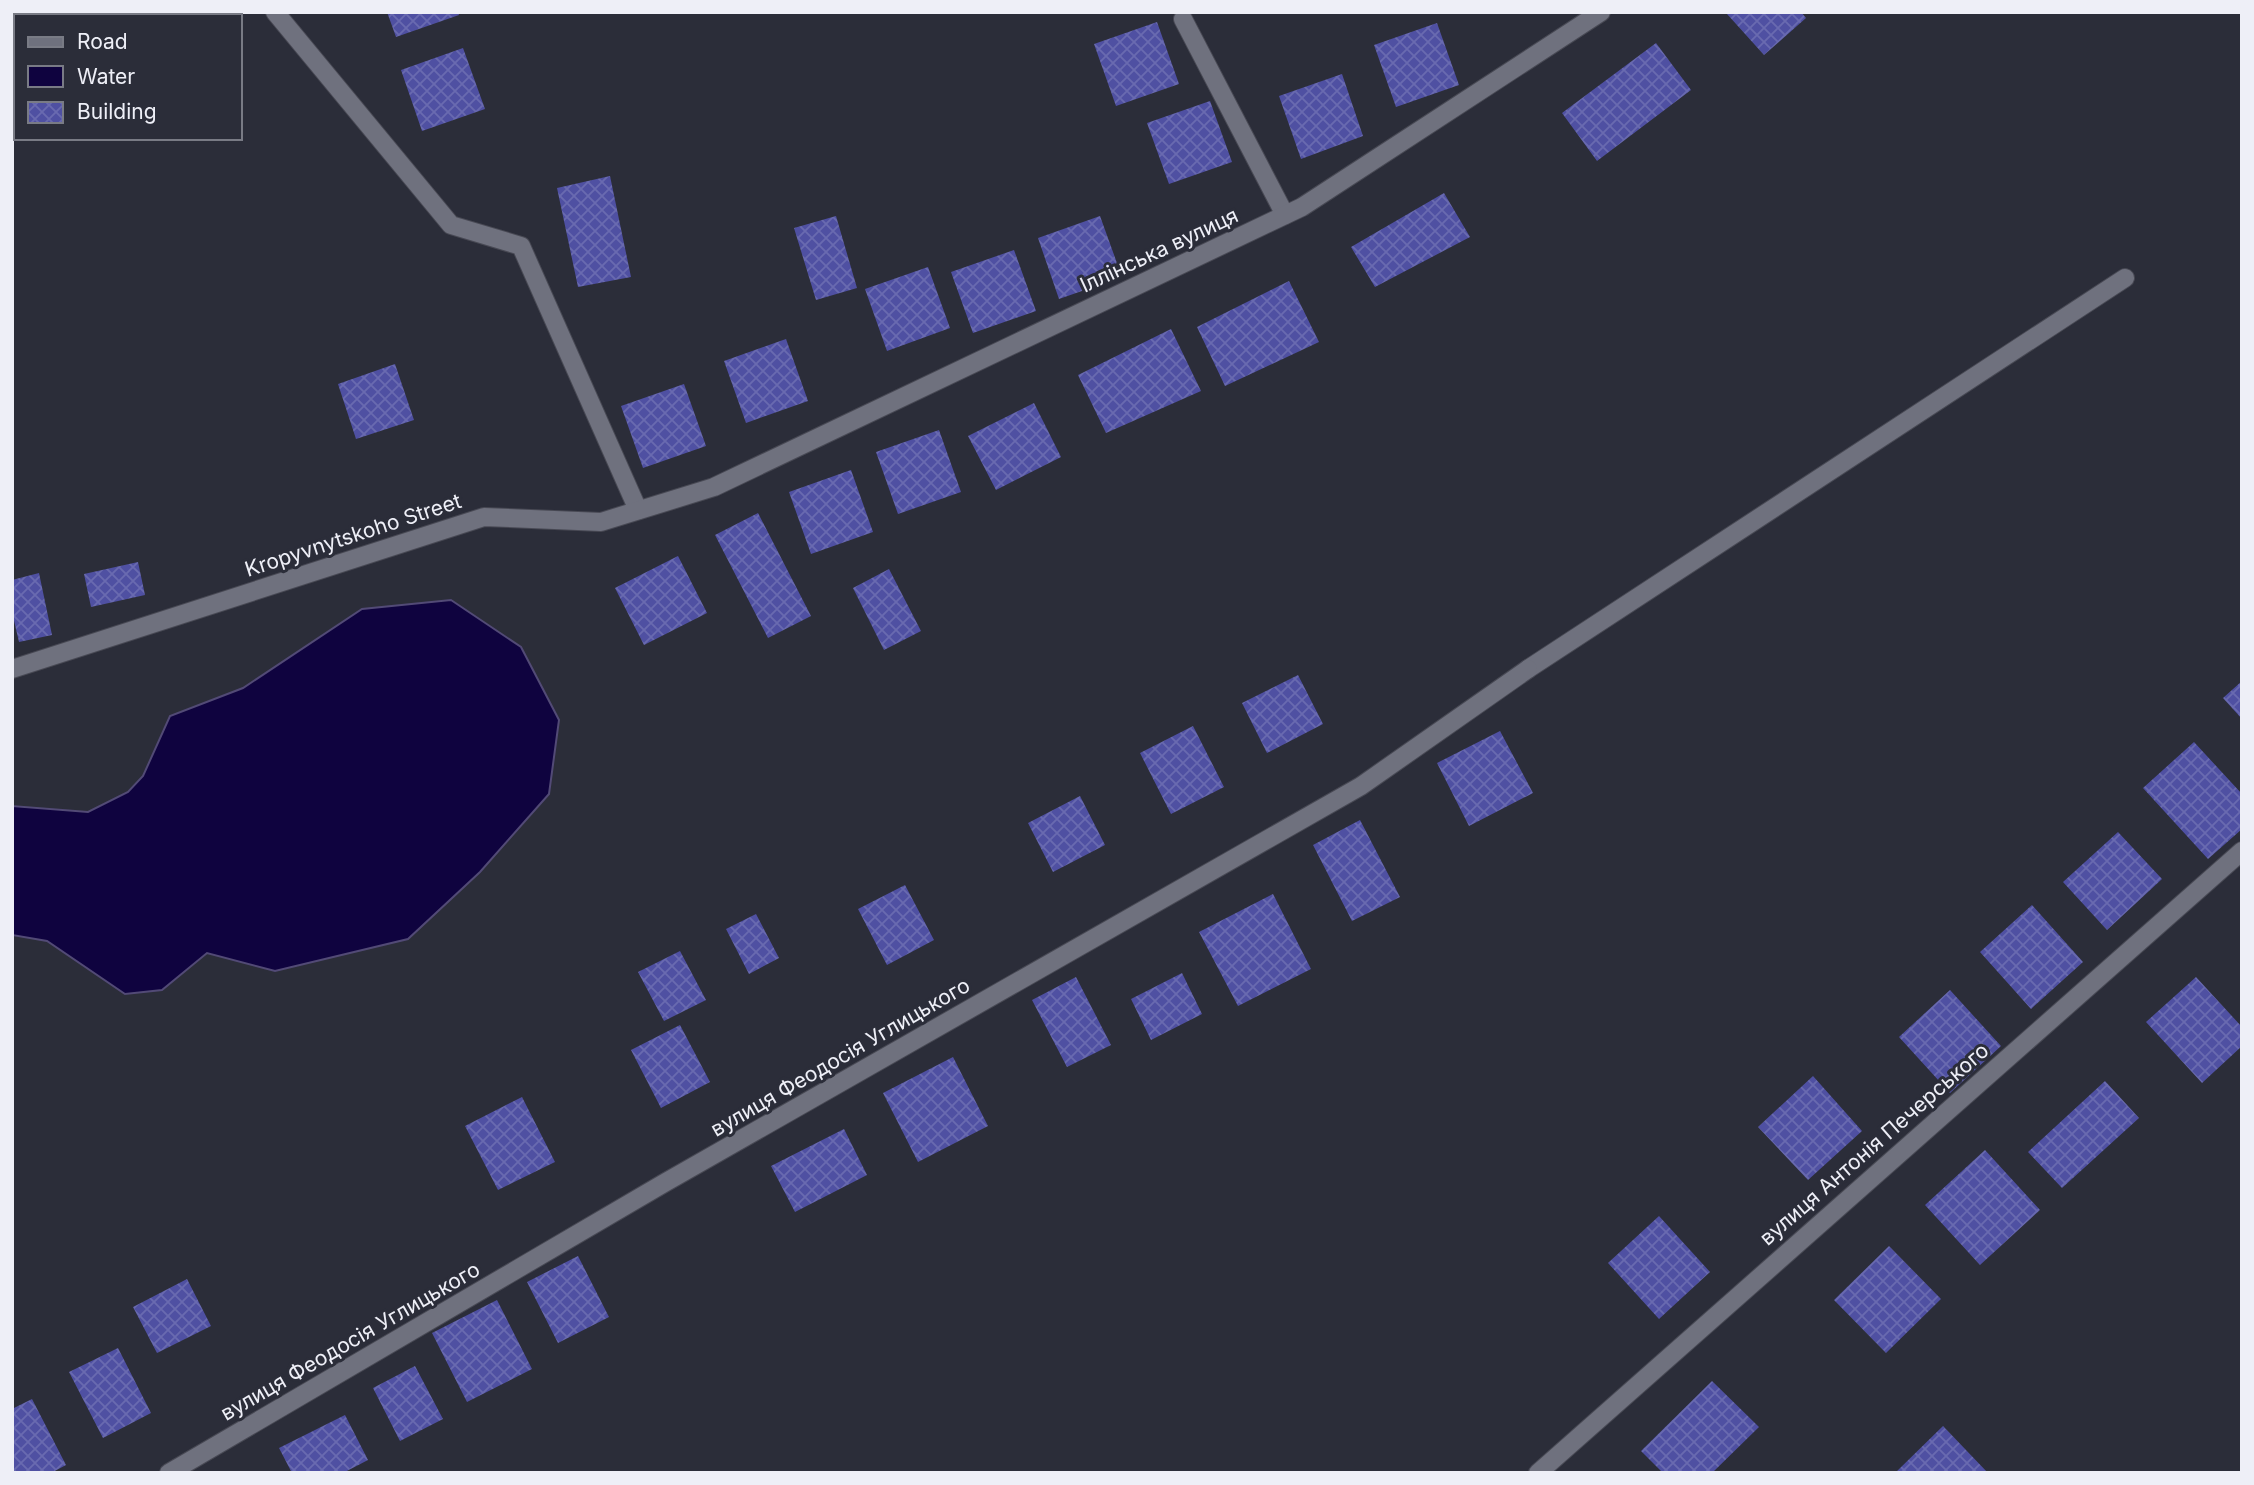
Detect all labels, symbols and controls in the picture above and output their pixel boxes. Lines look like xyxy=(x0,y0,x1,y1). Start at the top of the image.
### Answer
legend xyxy=(14,14,242,140)
text: Road xyxy=(77,29,128,54)
text: Water xyxy=(77,64,135,89)
text: Building xyxy=(77,99,157,124)
street label: Іллінська вулиця xyxy=(1076,202,1242,298)
street label: Kropyvnytskoho Street xyxy=(242,488,464,582)
street label: вулиця Феодосія Углицького xyxy=(706,972,974,1142)
street label: вулиця Антонія Печерського xyxy=(1754,1038,1994,1250)
street label: вулиця Феодосія Углицького xyxy=(216,1256,484,1426)

